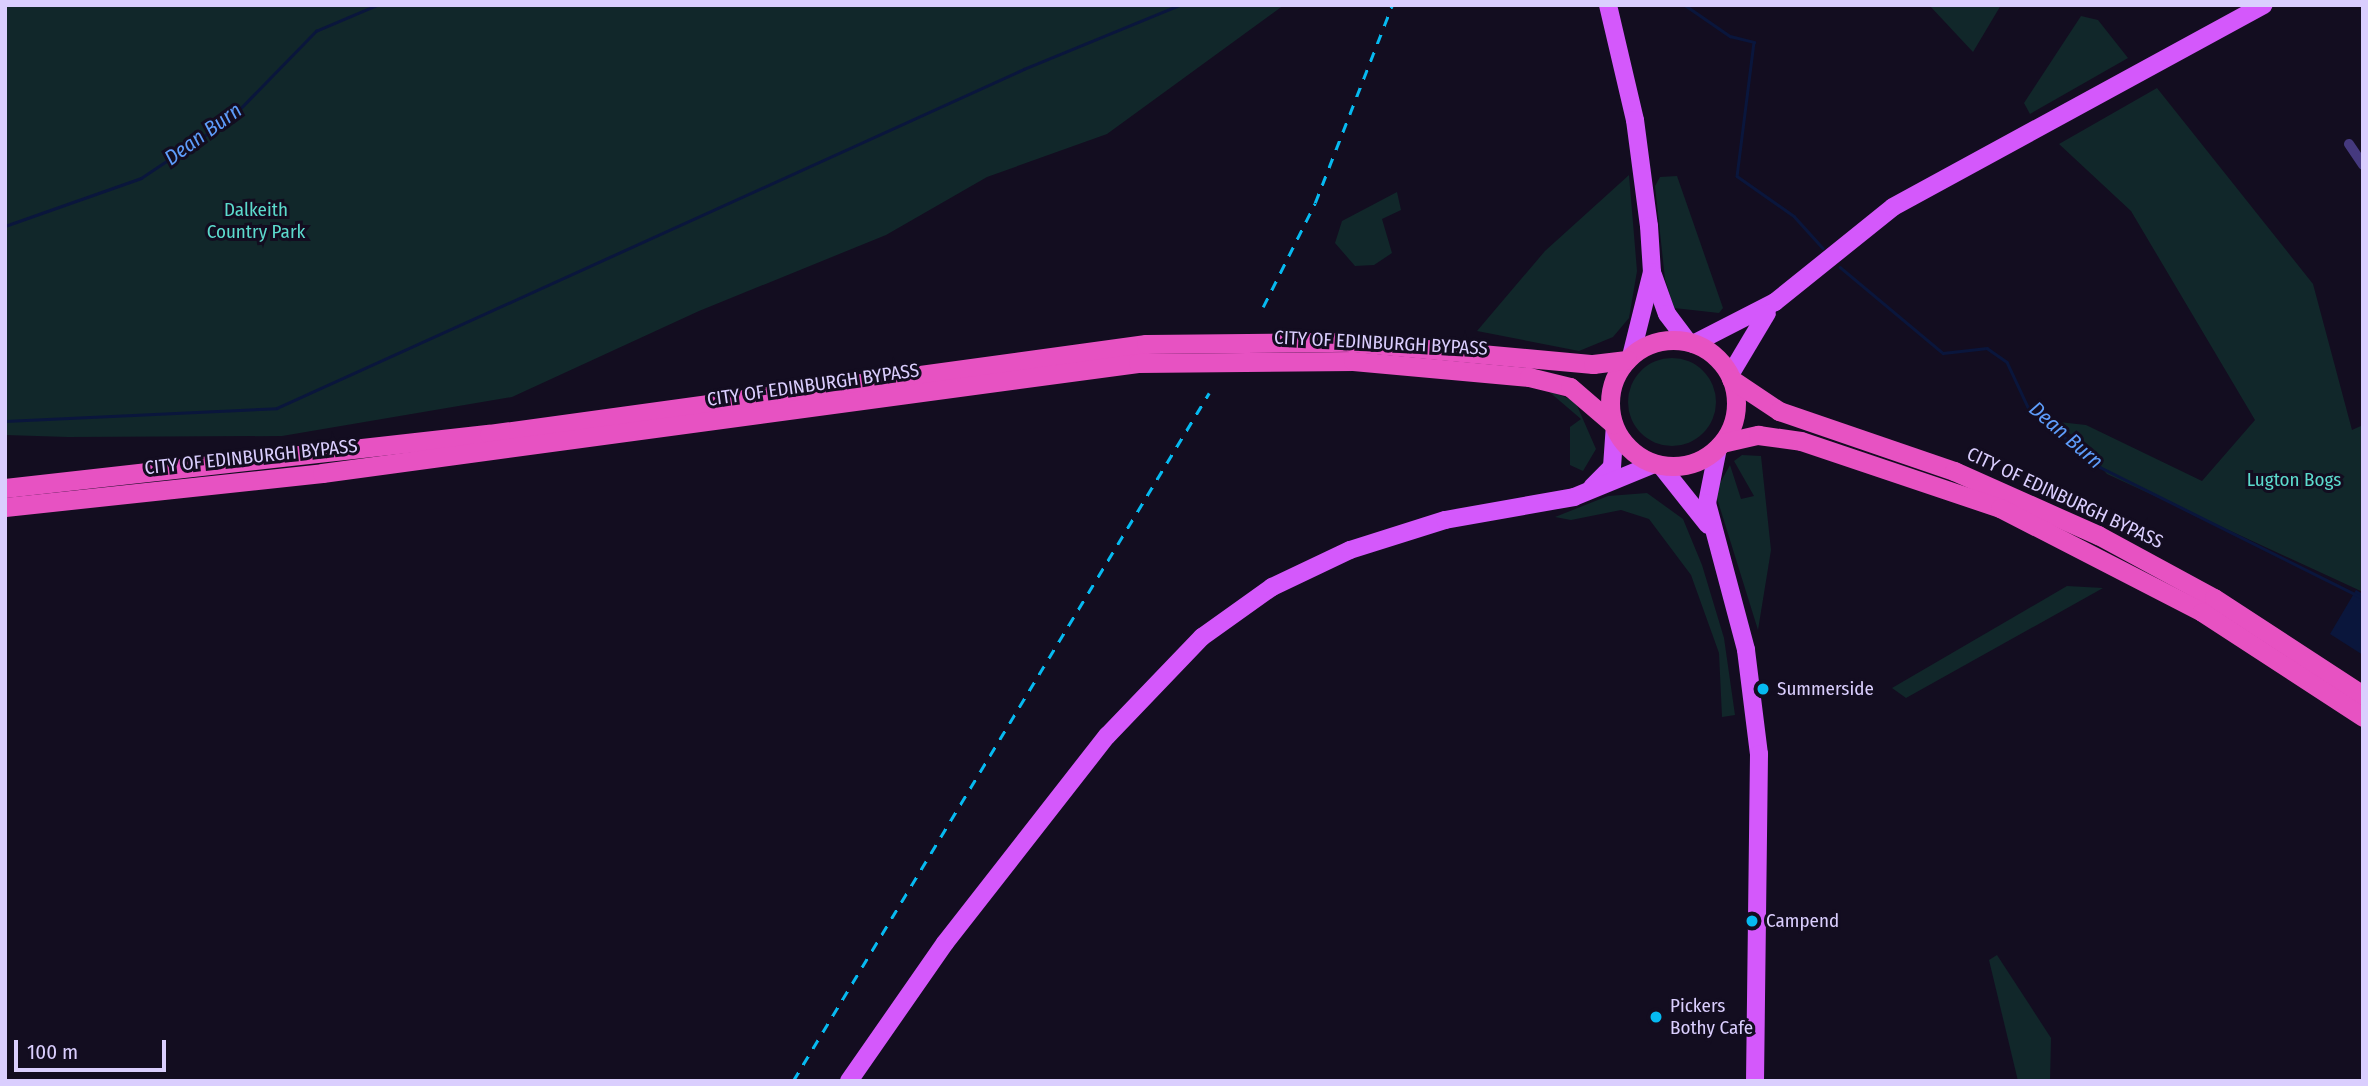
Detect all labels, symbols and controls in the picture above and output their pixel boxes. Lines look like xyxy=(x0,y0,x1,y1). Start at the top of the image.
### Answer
water label: Dean Burn xyxy=(159,98,247,170)
park label: Dalkeith Country Park xyxy=(207,199,305,243)
street label: CITY OF EDINBURGH BYPASS xyxy=(1274,326,1488,360)
street label: CITY OF EDINBURGH BYPASS xyxy=(705,359,921,411)
water label: Dean Burn xyxy=(2024,396,2108,474)
street label: CITY OF EDINBURGH BYPASS xyxy=(143,434,359,480)
street label: CITY OF EDINBURGH BYPASS xyxy=(1963,442,2167,554)
park label: Lugton Bogs xyxy=(2247,469,2341,491)
place label: Summerside xyxy=(1777,678,1874,700)
marker: Summerside xyxy=(1755,681,1771,697)
place label: Campend xyxy=(1766,910,1839,932)
marker: Campend xyxy=(1744,913,1760,929)
place label: Pickers Bothy Cafe xyxy=(1670,995,1753,1039)
marker: Pickers Bothy Cafe xyxy=(1648,1009,1664,1025)
scale bar xyxy=(18,1026,170,1070)
text: 100 m xyxy=(27,1039,78,1065)

